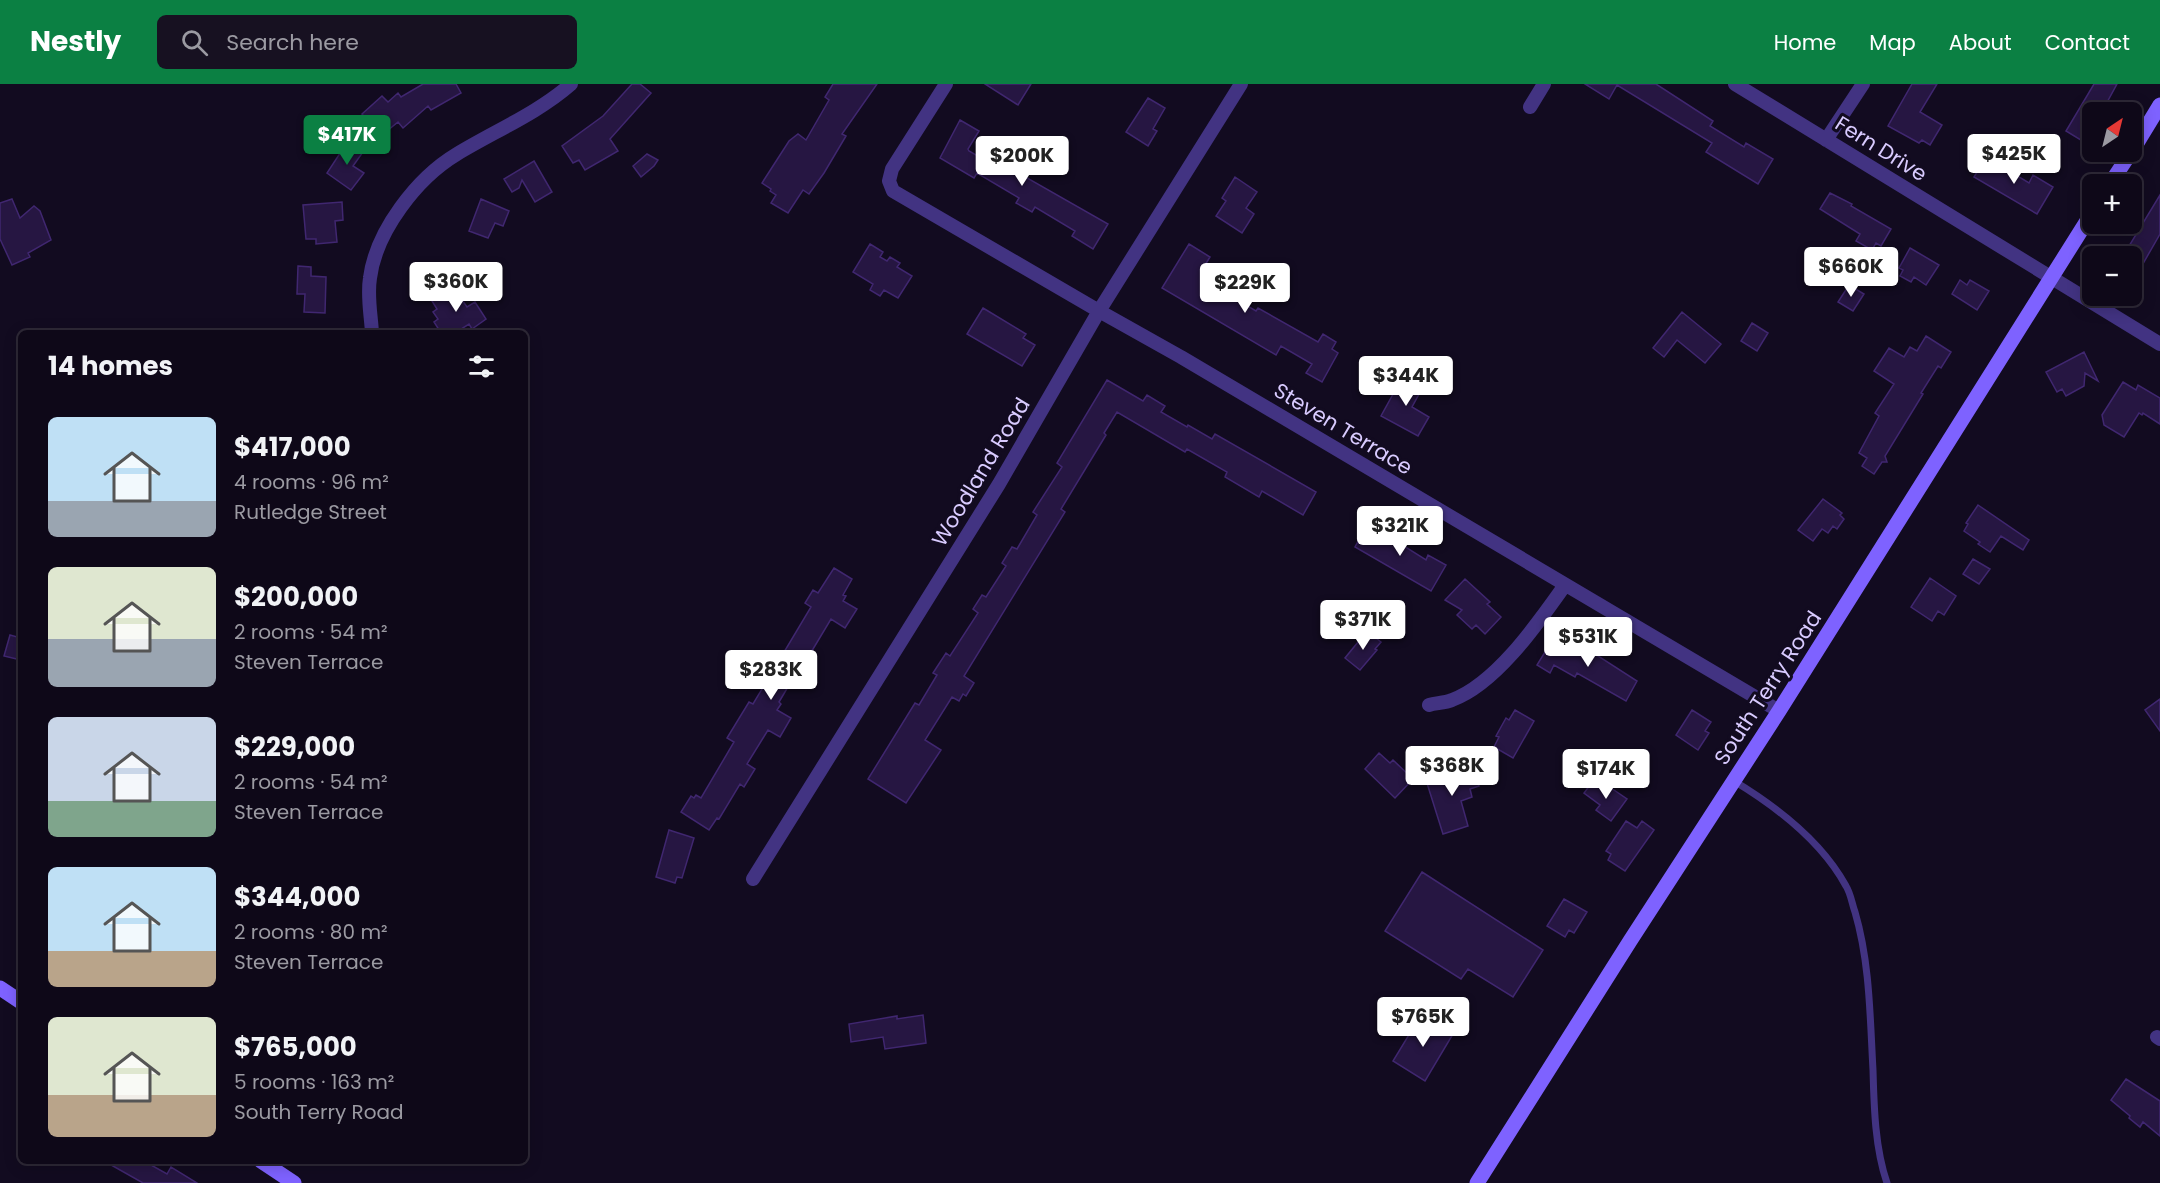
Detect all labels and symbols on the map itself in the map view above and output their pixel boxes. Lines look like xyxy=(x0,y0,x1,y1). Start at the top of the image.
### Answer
north arrow xyxy=(2082,102,2142,162)
street label: Fern Drive xyxy=(1830,109,1933,188)
pin: $417K xyxy=(305,115,389,166)
pin: $425K xyxy=(1972,134,2056,185)
pin: $200K xyxy=(980,136,1064,187)
pin: $660K xyxy=(1809,247,1893,298)
pin: $360K xyxy=(414,262,498,313)
pin: $229K xyxy=(1203,263,1287,314)
pin: $344K xyxy=(1364,356,1448,407)
street label: Steven Terrace xyxy=(1269,376,1418,481)
street label: Woodland Road xyxy=(925,392,1036,552)
pin: $321K xyxy=(1358,506,1442,557)
pin: $371K xyxy=(1321,600,1405,651)
street label: South Terry Road xyxy=(1707,605,1828,770)
pin: $531K xyxy=(1546,617,1630,668)
pin: $283K xyxy=(729,650,813,701)
pin: $368K xyxy=(1410,746,1494,797)
pin: $174K xyxy=(1564,749,1648,800)
pin: $765K xyxy=(1381,997,1465,1048)

